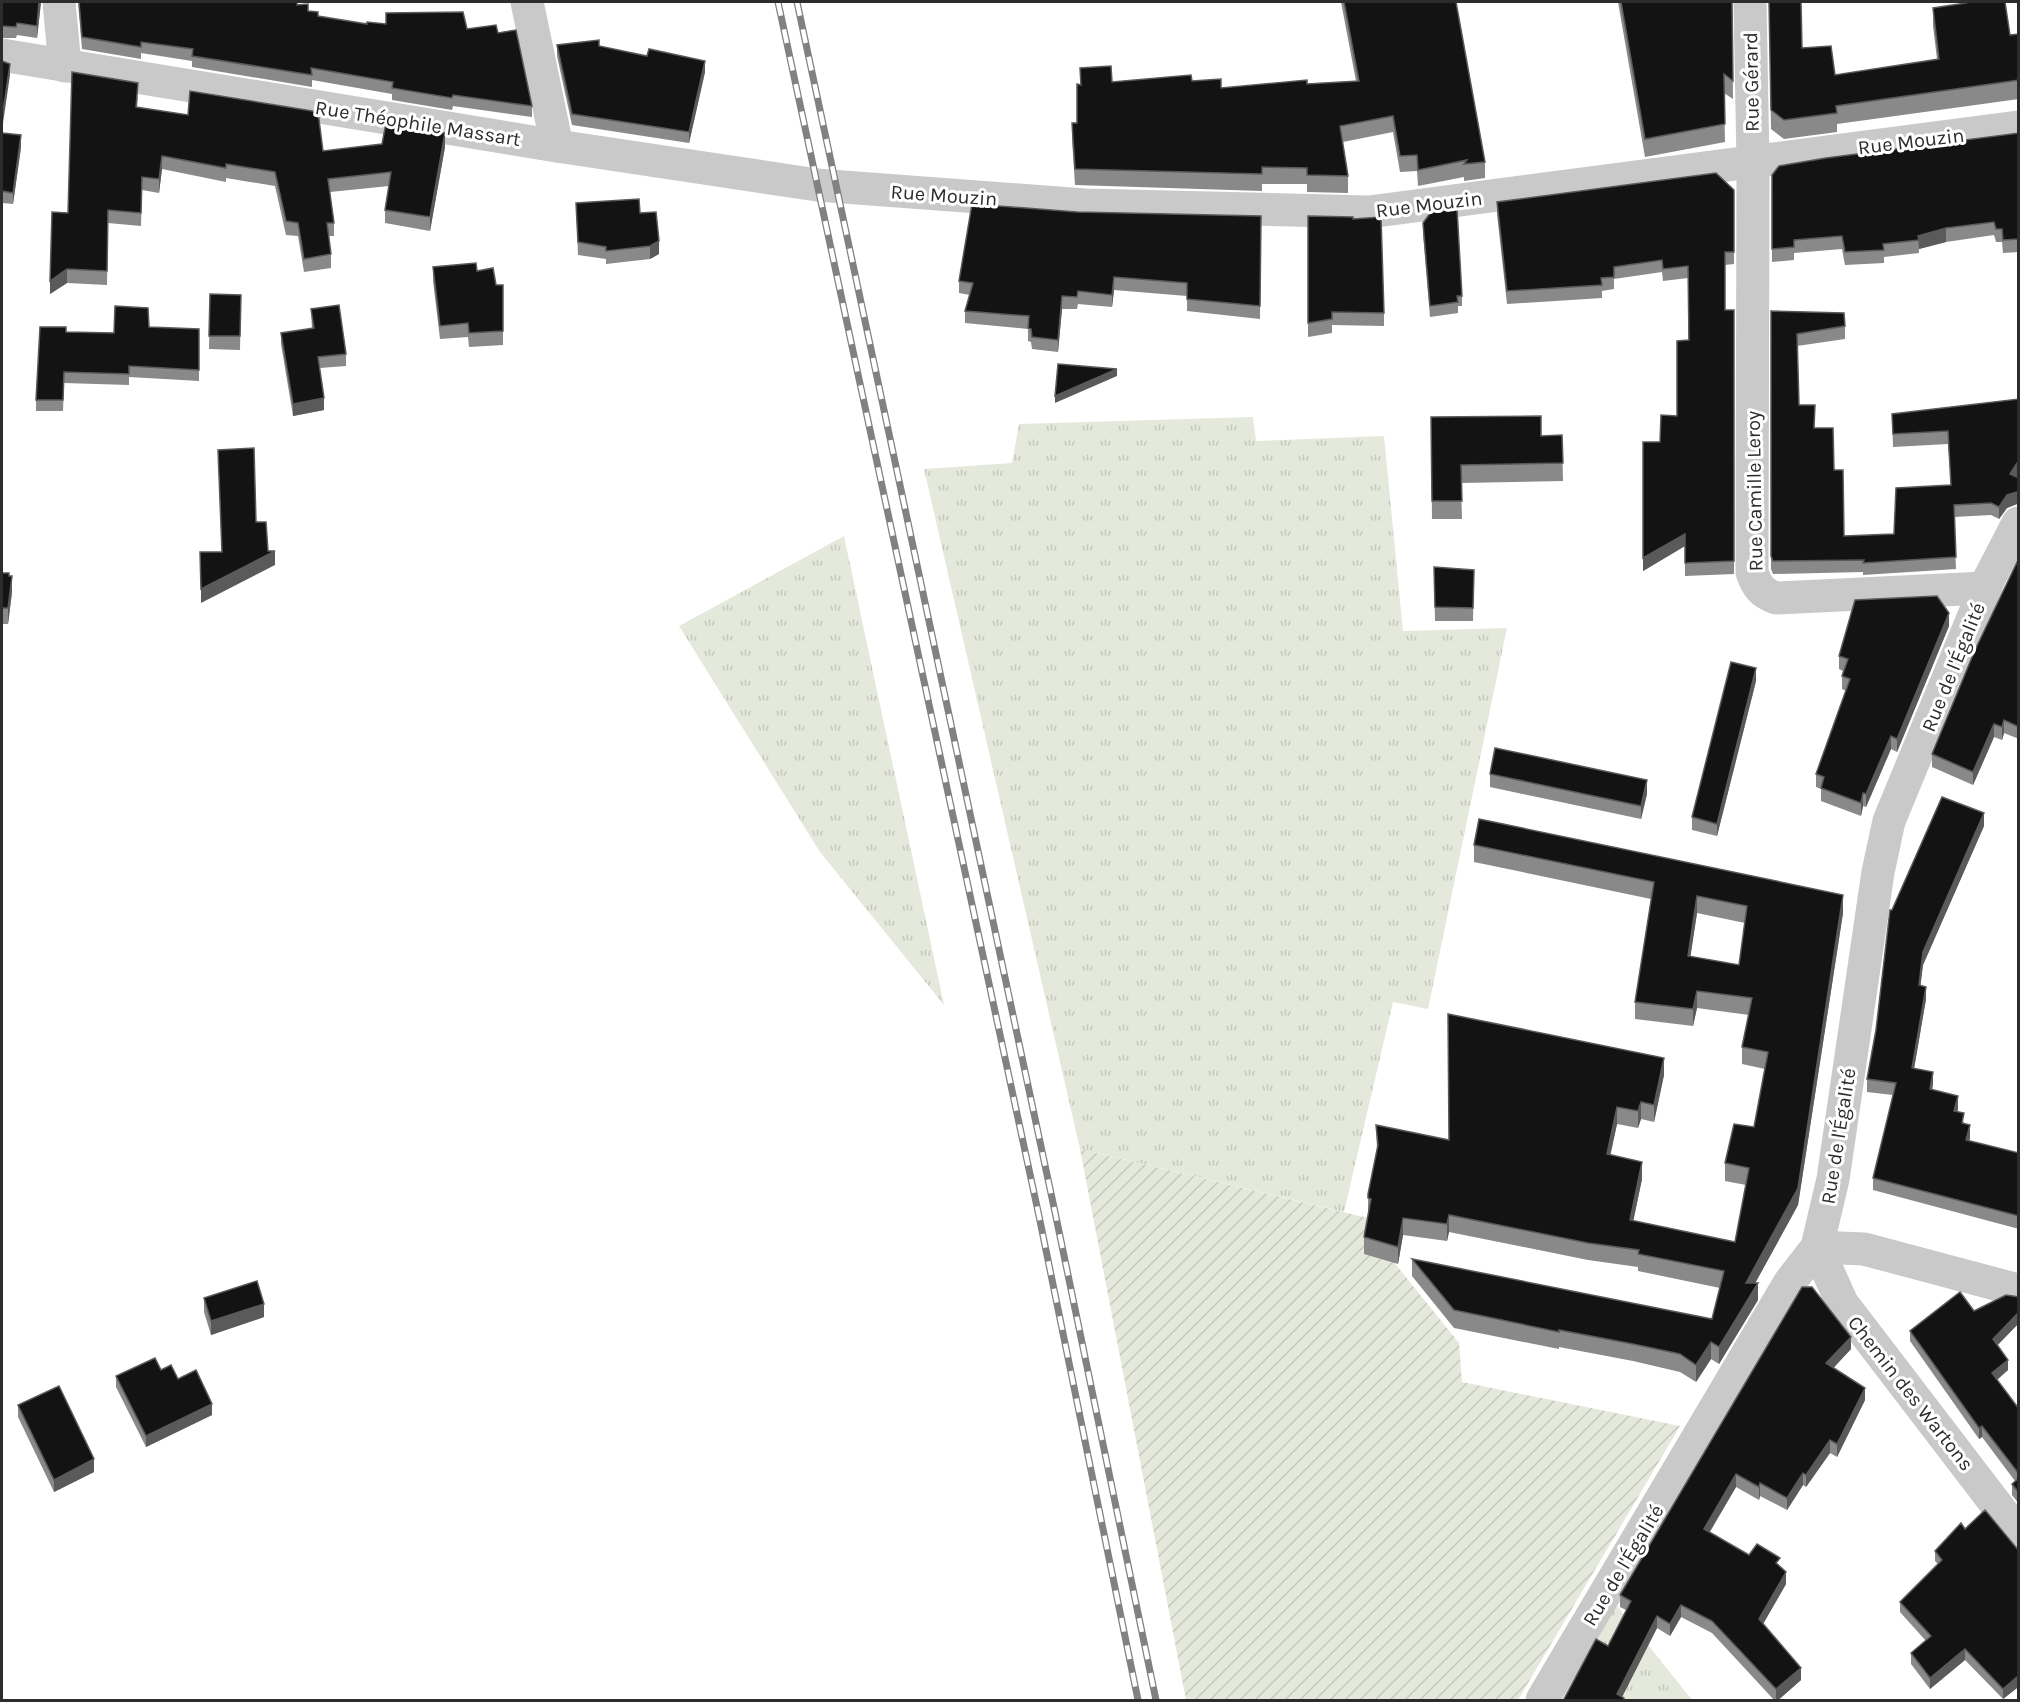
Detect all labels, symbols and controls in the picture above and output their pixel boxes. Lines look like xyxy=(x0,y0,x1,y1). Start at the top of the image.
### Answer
street label: Rue Gérard xyxy=(1739,32,1764,132)
street label: Rue Théophile Massart xyxy=(314,96,523,151)
street label: Rue Mouzin xyxy=(1857,124,1966,159)
street label: Rue Mouzin xyxy=(890,180,998,211)
street label: Rue Mouzin xyxy=(1375,187,1484,222)
street label: Rue Camille Leroy xyxy=(1742,410,1767,572)
street label: Rue de l'Égalité xyxy=(1916,599,1990,735)
street label: Rue de l'Égalité xyxy=(1815,1066,1861,1206)
street label: Chemin des Wartons xyxy=(1843,1311,1978,1475)
street label: Rue de l'Égalité xyxy=(1577,1500,1669,1630)

